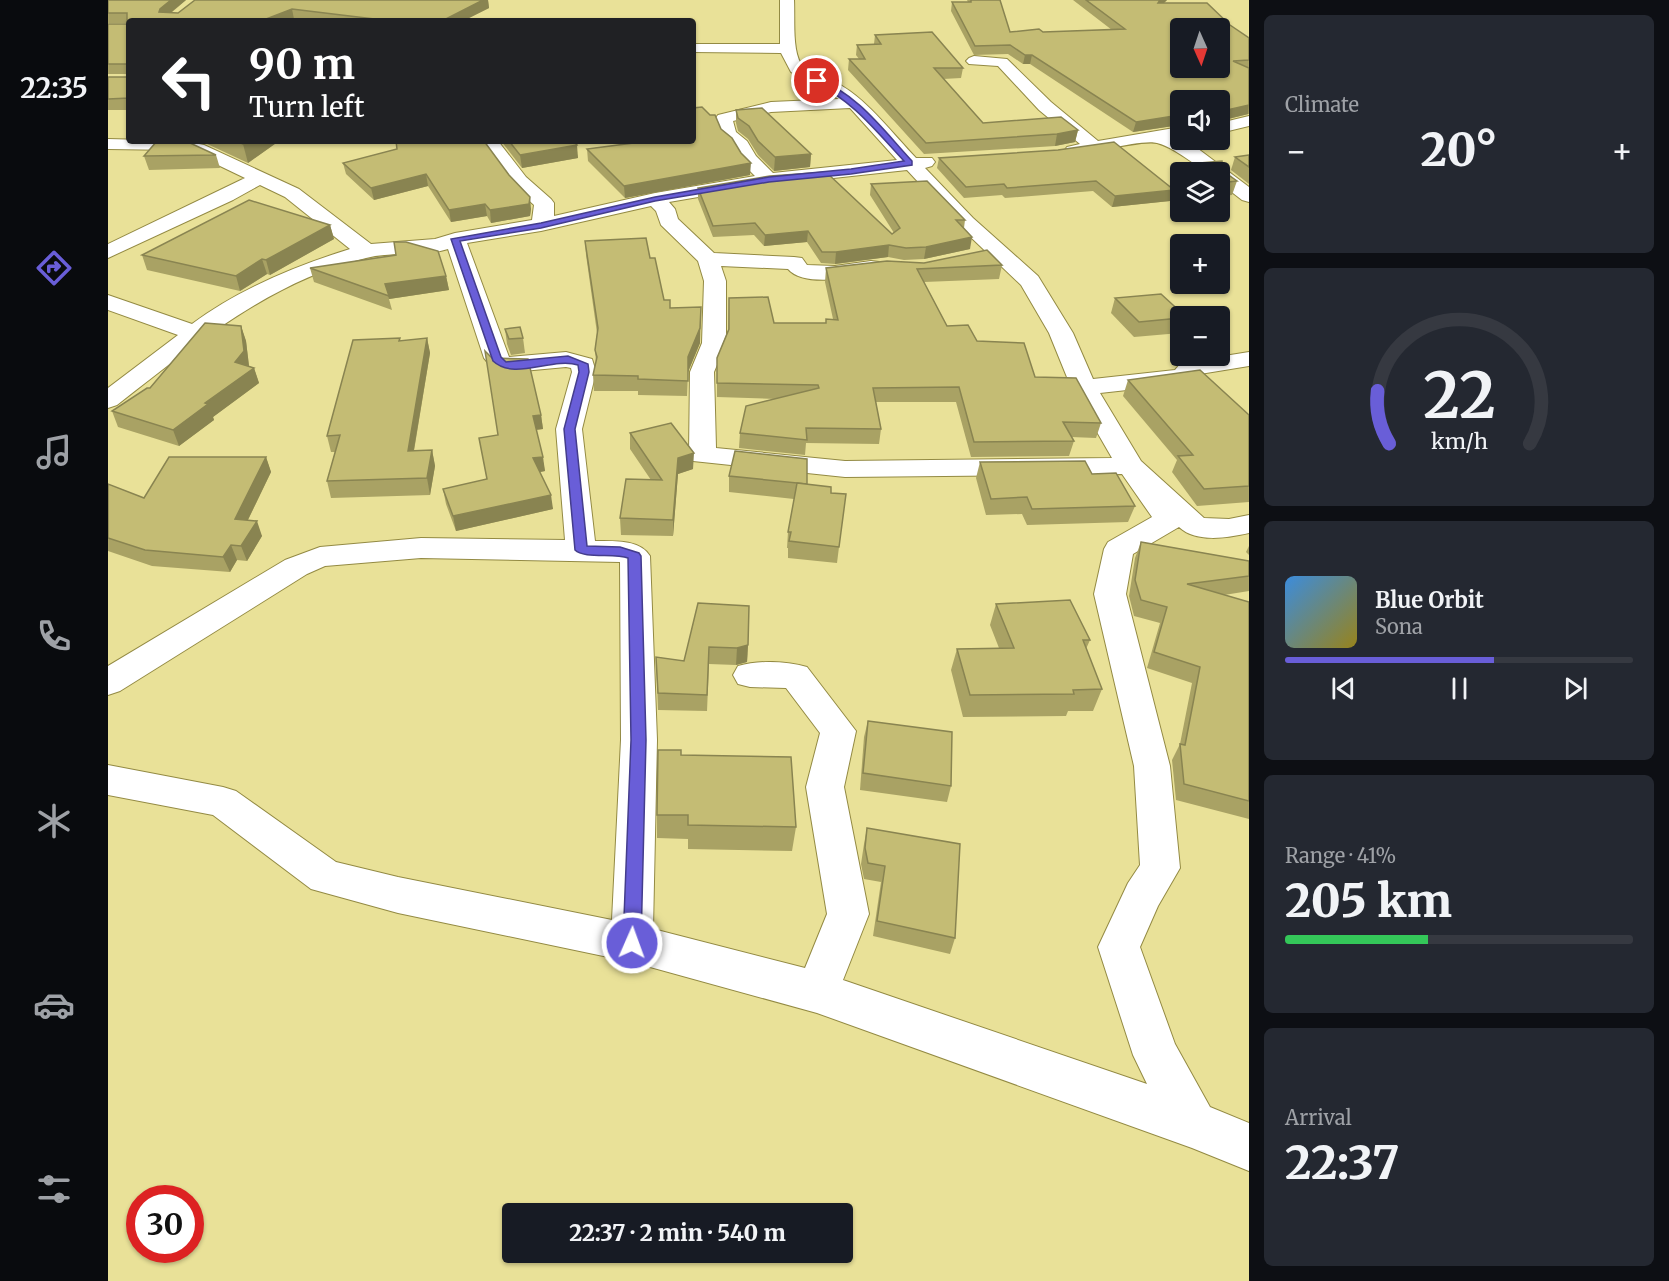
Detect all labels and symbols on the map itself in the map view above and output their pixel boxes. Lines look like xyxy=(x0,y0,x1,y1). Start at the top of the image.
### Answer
north arrow xyxy=(1170,18,1230,78)
pin xyxy=(791,55,842,106)
position arrow xyxy=(600,911,664,975)
speed limit sign: 30 xyxy=(126,1185,204,1263)

